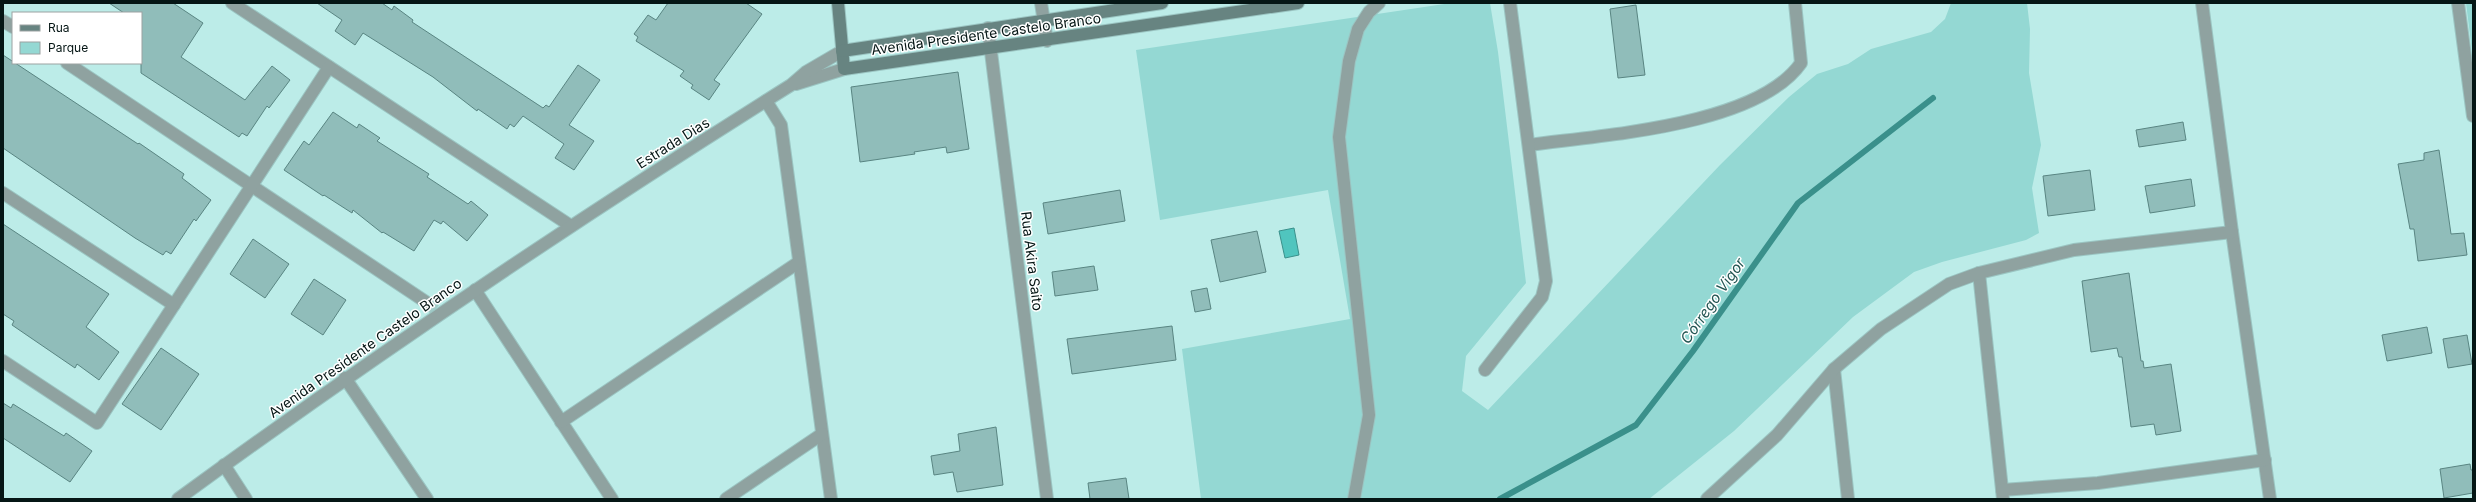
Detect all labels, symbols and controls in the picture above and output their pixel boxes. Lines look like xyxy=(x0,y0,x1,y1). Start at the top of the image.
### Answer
street label: Avenida Presidente Castelo Branco xyxy=(870,9,1102,58)
legend xyxy=(12,12,142,64)
text: Rua xyxy=(48,20,70,35)
text: Parque xyxy=(48,40,88,55)
street label: Estrada Dias xyxy=(633,113,712,172)
street label: Rua Akira Saito xyxy=(1018,210,1047,312)
water label: Córrego Vigor xyxy=(1676,254,1749,347)
street label: Avenida Presidente Castelo Branco xyxy=(265,274,465,421)

